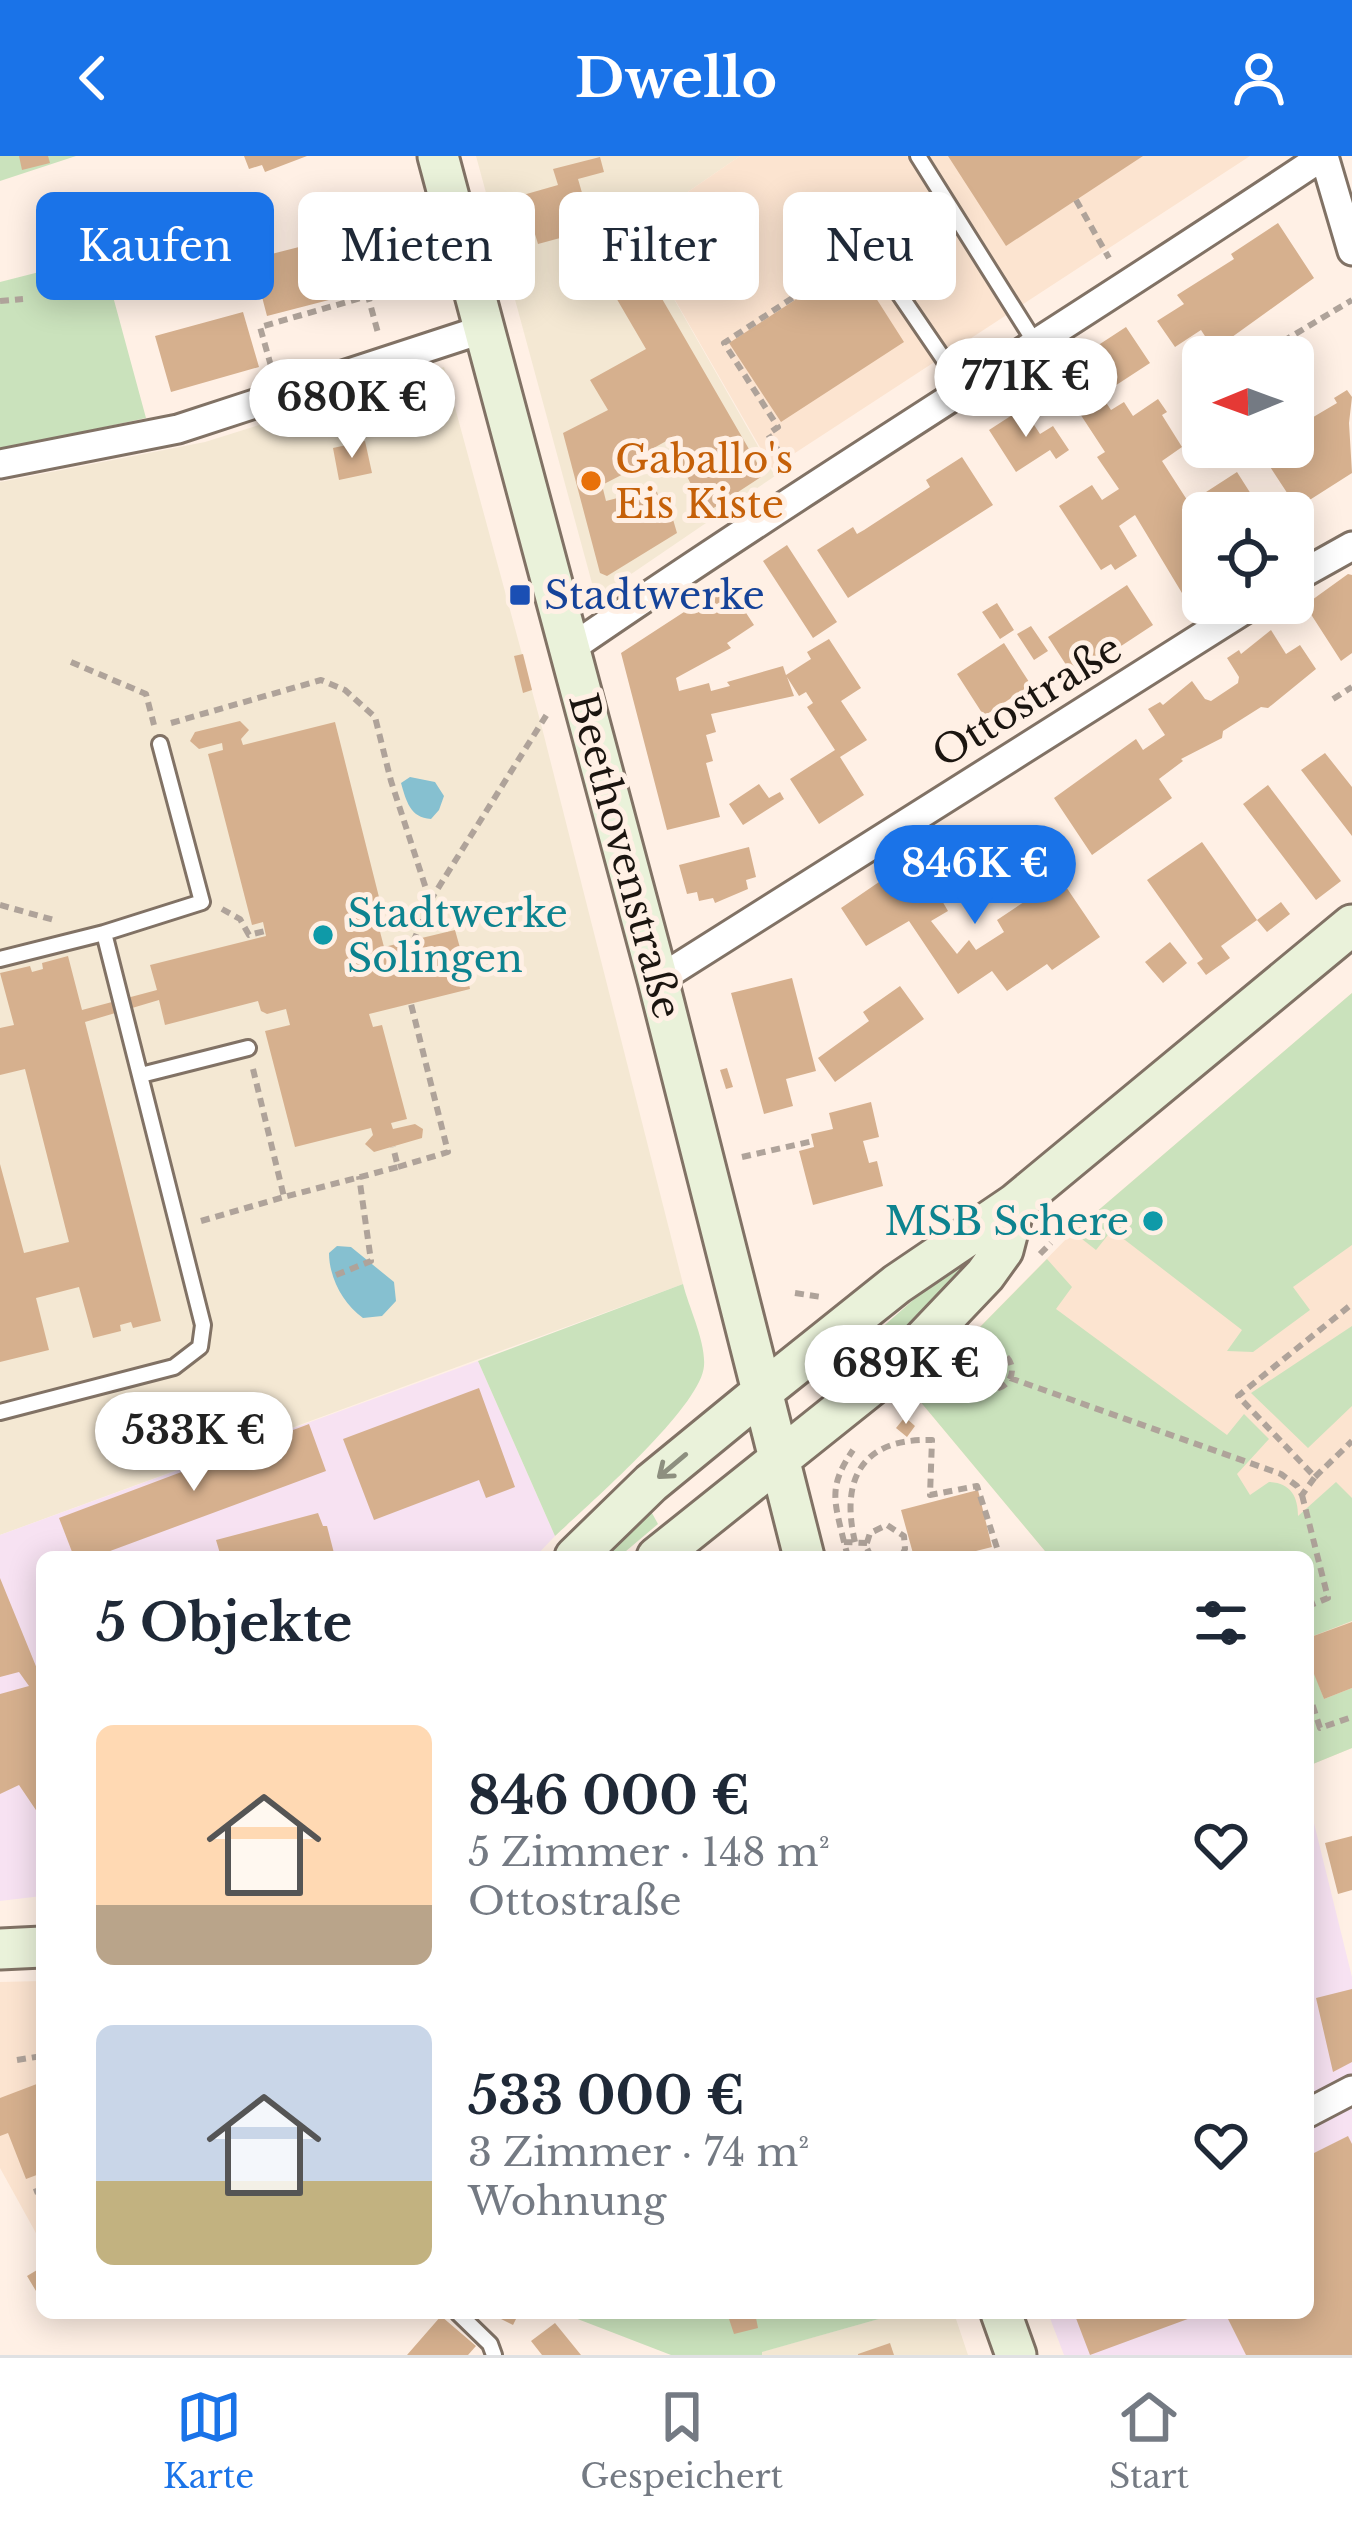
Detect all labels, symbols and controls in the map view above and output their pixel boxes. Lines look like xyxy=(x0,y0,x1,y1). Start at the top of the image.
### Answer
icon: back xyxy=(60,45,126,111)
text: Dwello xyxy=(575,45,777,112)
icon: person xyxy=(1226,45,1292,111)
chip: Kaufen xyxy=(36,192,274,300)
chip: Mieten xyxy=(298,192,535,300)
chip: Filter xyxy=(559,192,759,300)
chip: Neu xyxy=(783,192,956,300)
north arrow xyxy=(1182,336,1314,468)
map controls xyxy=(1182,336,1314,624)
pin: 771K € xyxy=(928,338,1124,440)
text: 771K € xyxy=(961,352,1091,401)
pin: 680K € xyxy=(254,359,450,461)
text: 680K € xyxy=(276,373,428,422)
place label: Gaballo's Eis Kiste xyxy=(615,435,793,529)
marker: Gaballo's Eis Kiste xyxy=(578,468,604,494)
button: locate xyxy=(1182,492,1314,624)
place label: Stadtwerke xyxy=(544,571,765,620)
marker: Stadtwerke xyxy=(507,582,533,608)
street label: Ottostraße xyxy=(923,624,1131,778)
street label: Beethovenstraße xyxy=(558,688,692,1024)
pin: 846K € xyxy=(877,825,1073,927)
text: 846K € xyxy=(901,839,1049,888)
place label: Stadtwerke Solingen xyxy=(347,889,568,983)
marker: Stadtwerke Solingen xyxy=(310,922,336,948)
place label: MSB Schere xyxy=(884,1197,1129,1246)
marker: MSB Schere xyxy=(1140,1208,1166,1234)
pin: 689K € xyxy=(808,1325,1004,1427)
text: 689K € xyxy=(832,1339,980,1388)
pin: 533K € xyxy=(96,1392,292,1494)
text: 533K € xyxy=(122,1406,266,1455)
one-way arrow xyxy=(656,1453,688,1479)
icon: filters xyxy=(1188,1590,1254,1656)
text: 5 Objekte xyxy=(96,1592,352,1655)
text: 846 000 € xyxy=(468,1765,750,1828)
icon: home xyxy=(192,1773,336,1917)
icon: heart xyxy=(1188,1812,1254,1878)
text: 5 Zimmer · 148 m² xyxy=(468,1828,830,1877)
text: Ottostraße xyxy=(468,1877,682,1926)
text: 533 000 € xyxy=(468,2065,745,2128)
icon: home xyxy=(192,2073,336,2217)
icon: heart xyxy=(1188,2112,1254,2178)
text: 3 Zimmer · 74 m² xyxy=(468,2128,809,2177)
text: Wohnung xyxy=(468,2177,666,2226)
tab: Karte xyxy=(163,2384,254,2497)
tab: Gespeichert xyxy=(580,2384,783,2497)
tab: Start xyxy=(1109,2384,1189,2497)

